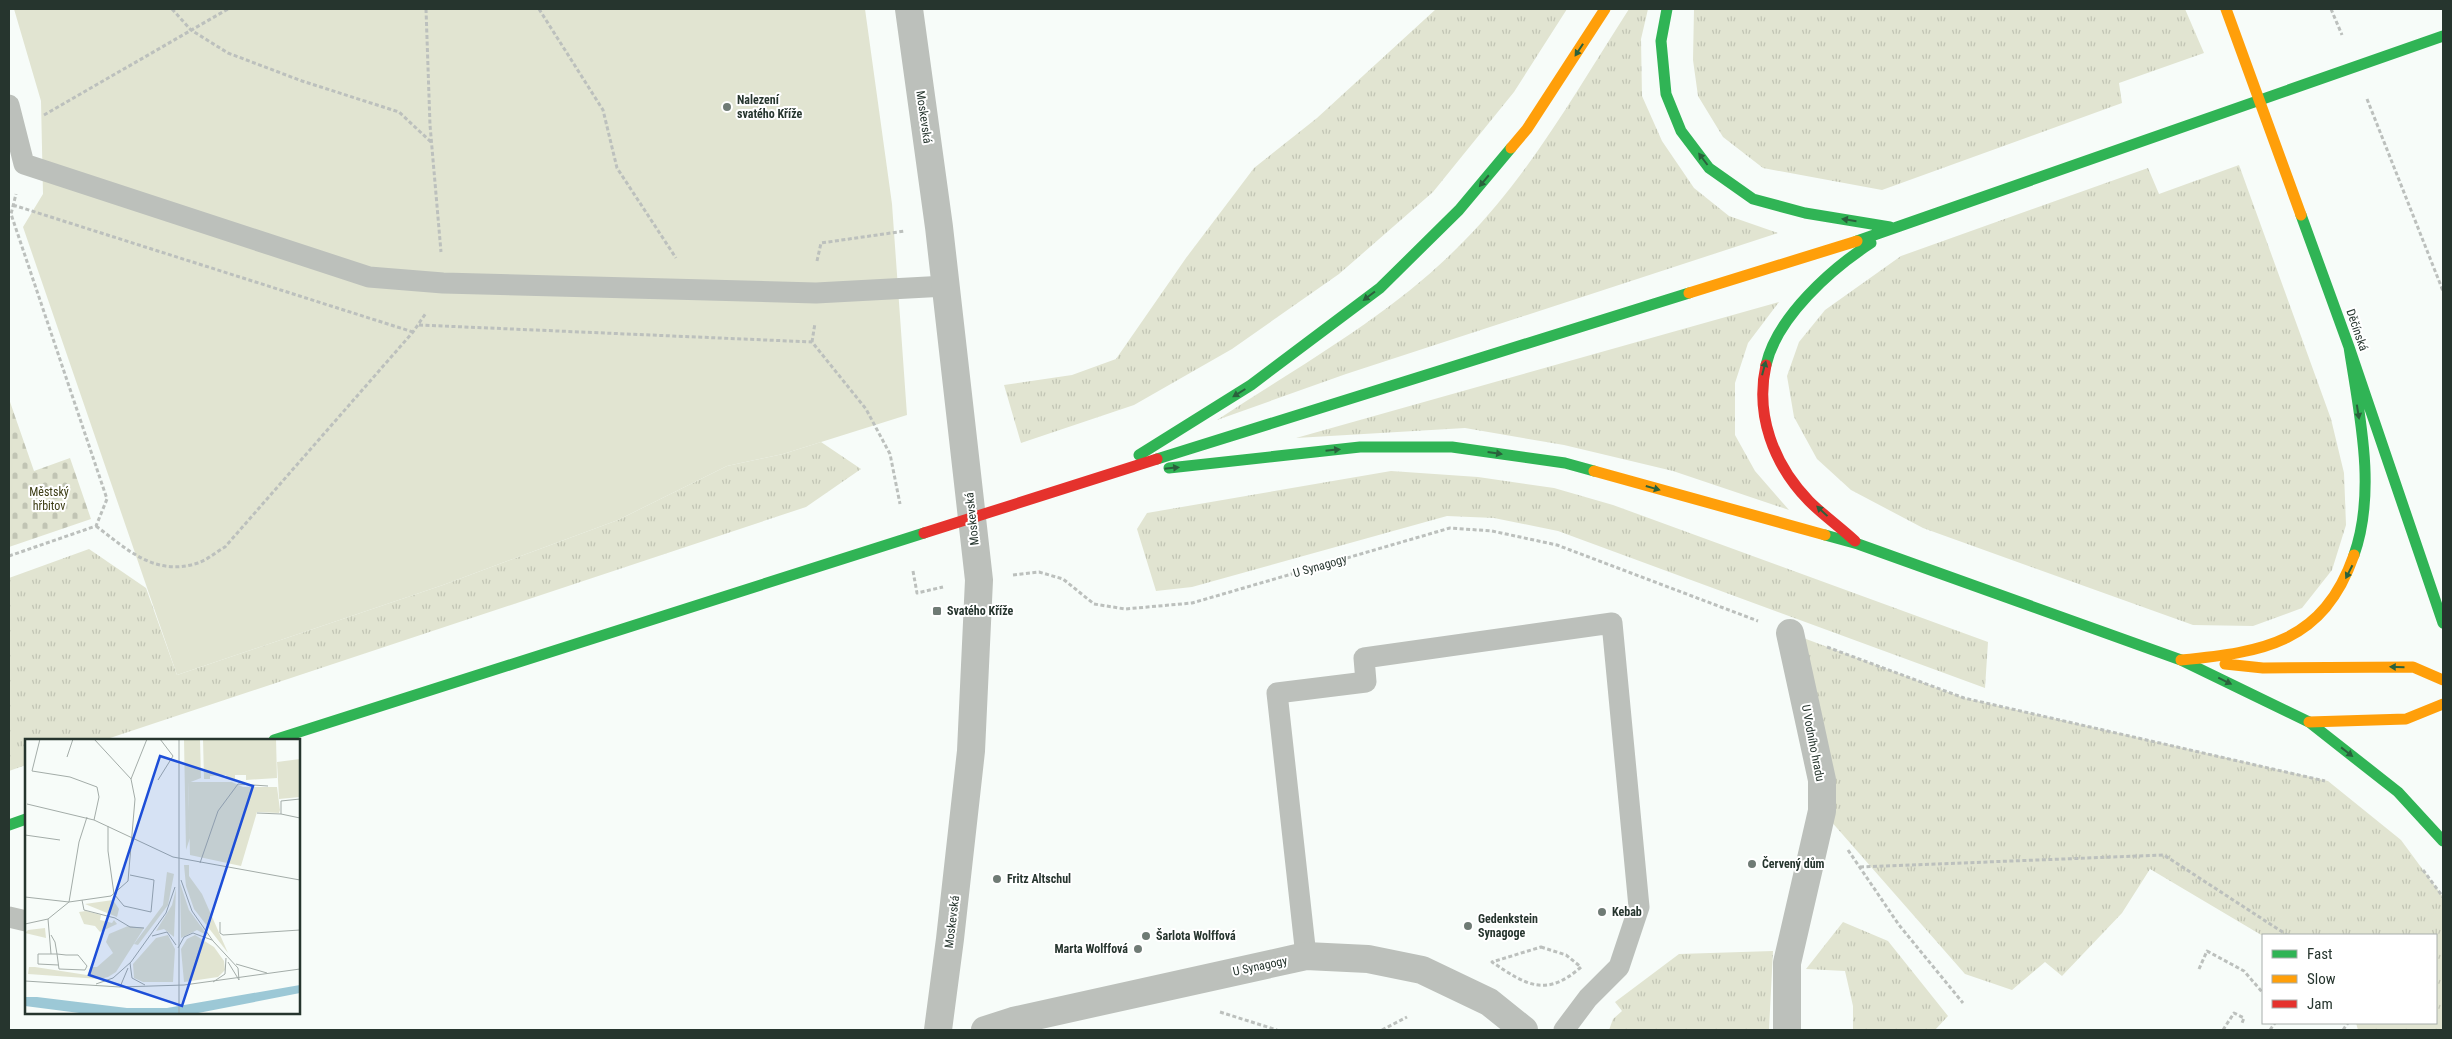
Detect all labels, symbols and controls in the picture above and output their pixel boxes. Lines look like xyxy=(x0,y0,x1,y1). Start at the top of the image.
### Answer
one-way arrow xyxy=(1574,43,1584,56)
street label: Moskevská xyxy=(913,90,935,145)
place label: Nalezení svatého Kříže xyxy=(737,93,803,121)
marker: Nalezení svatého Kříže xyxy=(721,101,733,113)
one-way arrow xyxy=(1697,153,1708,166)
one-way arrow xyxy=(1478,174,1489,187)
one-way arrow xyxy=(1840,216,1856,224)
one-way arrow xyxy=(1362,291,1376,301)
street label: Děčínská xyxy=(2343,307,2371,353)
one-way arrow xyxy=(1761,360,1769,375)
one-way arrow xyxy=(1232,388,1245,397)
one-way arrow xyxy=(2355,405,2363,421)
one-way arrow xyxy=(1325,446,1341,454)
one-way arrow xyxy=(1487,449,1503,457)
one-way arrow xyxy=(1164,464,1180,472)
one-way arrow xyxy=(1646,484,1661,492)
park label: Městský hřbitov xyxy=(29,485,69,513)
street label: Moskevská xyxy=(962,492,982,546)
one-way arrow xyxy=(1817,505,1829,517)
street label: U Synagogy xyxy=(1292,552,1348,580)
one-way arrow xyxy=(2345,565,2353,579)
place label: Svatého Kříže xyxy=(947,604,1014,618)
marker: Svatého Kříže xyxy=(931,605,943,617)
one-way arrow xyxy=(2389,663,2405,671)
one-way arrow xyxy=(2218,677,2232,685)
street label: U Vodního hradu xyxy=(1799,703,1827,783)
inset map xyxy=(25,739,300,1014)
one-way arrow xyxy=(2340,747,2353,758)
place label: Červený dům xyxy=(1762,856,1825,871)
marker: Červený dům xyxy=(1746,858,1758,870)
place label: Fritz Altschul xyxy=(1007,872,1071,886)
marker: Fritz Altschul xyxy=(991,873,1003,885)
street label: Moskevská xyxy=(942,895,962,949)
place label: Kebab xyxy=(1612,905,1642,919)
marker: Kebab xyxy=(1596,906,1608,918)
place label: Gedenkstein Synagoge xyxy=(1478,912,1538,940)
marker: Gedenkstein Synagoge xyxy=(1462,920,1474,932)
place label: Šarlota Wolffová xyxy=(1156,928,1236,943)
marker: Šarlota Wolffová xyxy=(1140,930,1152,942)
legend xyxy=(2262,934,2437,1024)
place label: Marta Wolffová xyxy=(1054,942,1128,956)
marker: Marta Wolffová xyxy=(1132,943,1144,955)
text: Fast xyxy=(2307,945,2332,963)
street label: U Synagogy xyxy=(1232,953,1288,979)
text: Slow xyxy=(2307,970,2336,988)
text: Jam xyxy=(2307,995,2333,1013)

